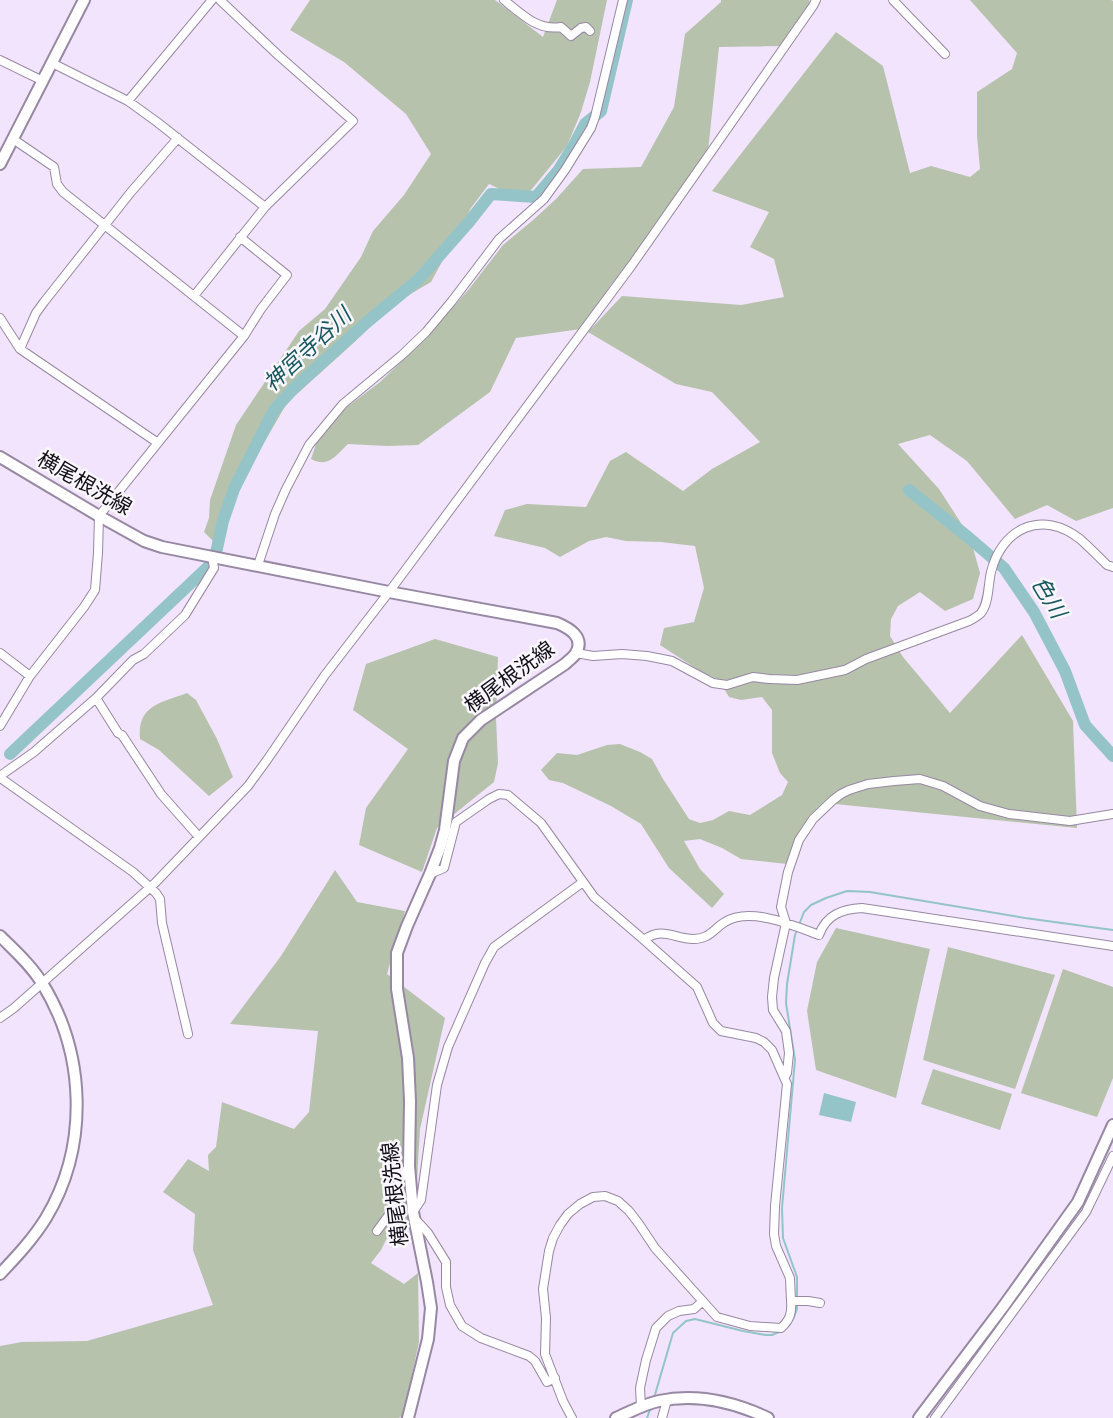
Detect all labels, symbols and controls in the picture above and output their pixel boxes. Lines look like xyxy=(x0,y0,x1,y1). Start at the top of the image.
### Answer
water label: 神宮寺谷川 xyxy=(257,299,361,400)
street label: 横尾根洗線 xyxy=(31,444,137,524)
water label: 色川 xyxy=(1023,571,1075,627)
street label: 横尾根洗線 xyxy=(458,634,562,722)
street label: 横尾根洗線 xyxy=(375,1140,417,1248)

